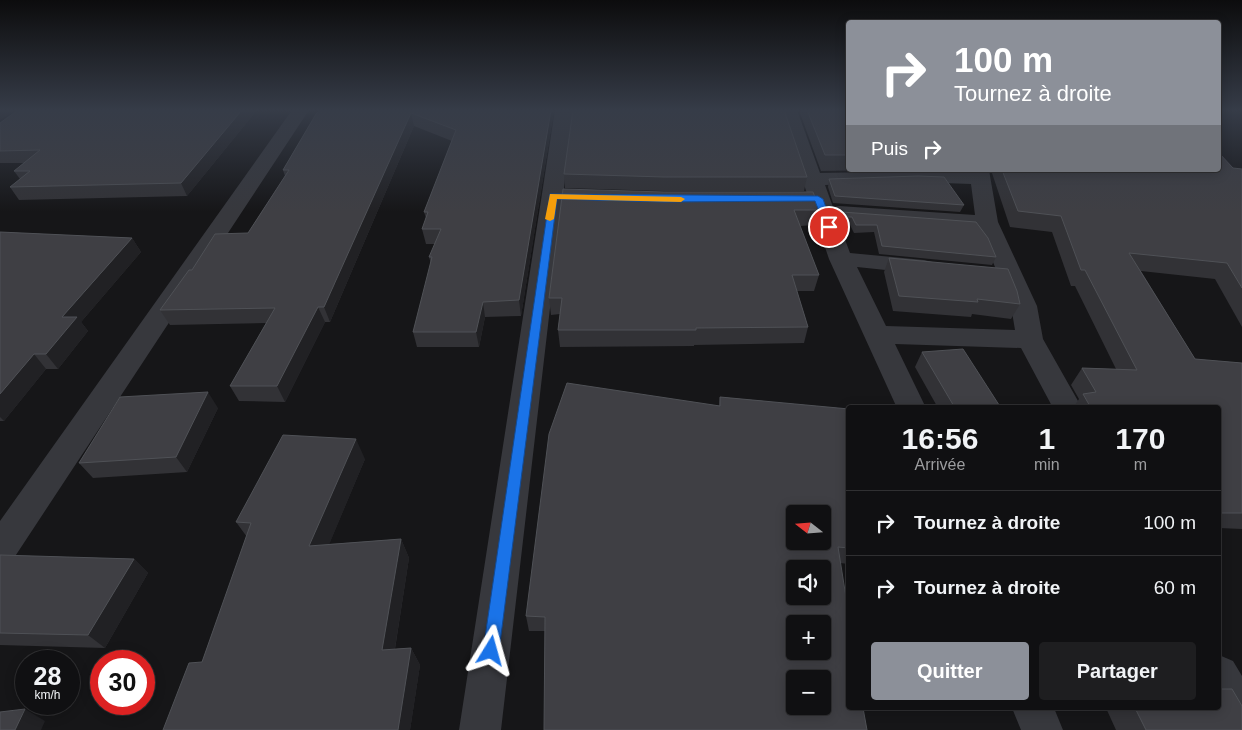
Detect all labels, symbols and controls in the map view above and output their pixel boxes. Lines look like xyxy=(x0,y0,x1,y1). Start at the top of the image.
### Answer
icon: right xyxy=(871,40,936,105)
text: 100 m xyxy=(954,40,1053,79)
text: Tournez à droite xyxy=(954,81,1112,106)
icon: right xyxy=(918,135,946,163)
text: Puis xyxy=(871,138,908,159)
pin xyxy=(808,206,850,248)
icon: arrive xyxy=(815,213,843,241)
text: 16:56 xyxy=(902,422,978,455)
text: 1 xyxy=(1038,422,1055,455)
text: 170 xyxy=(1115,422,1165,455)
text: Arrivée xyxy=(915,456,965,473)
text: min xyxy=(1034,456,1060,473)
text: m xyxy=(1134,456,1147,473)
north arrow xyxy=(786,505,831,550)
map controls xyxy=(786,505,831,715)
icon: right xyxy=(871,509,899,537)
text: Tournez à droite xyxy=(914,512,1060,533)
text: 100 m xyxy=(1143,512,1196,533)
button: sound xyxy=(786,560,831,605)
icon: right xyxy=(871,574,899,602)
text: Tournez à droite xyxy=(914,577,1060,598)
text: 60 m xyxy=(1154,577,1196,598)
button: + xyxy=(786,615,831,660)
position arrow xyxy=(464,624,516,676)
button: Quitter xyxy=(871,642,1029,700)
button: Partager xyxy=(1039,642,1196,700)
speed limit sign: 30 xyxy=(90,650,155,715)
text: 28 xyxy=(34,662,61,690)
button: − xyxy=(786,670,831,715)
text: km/h xyxy=(34,688,61,702)

